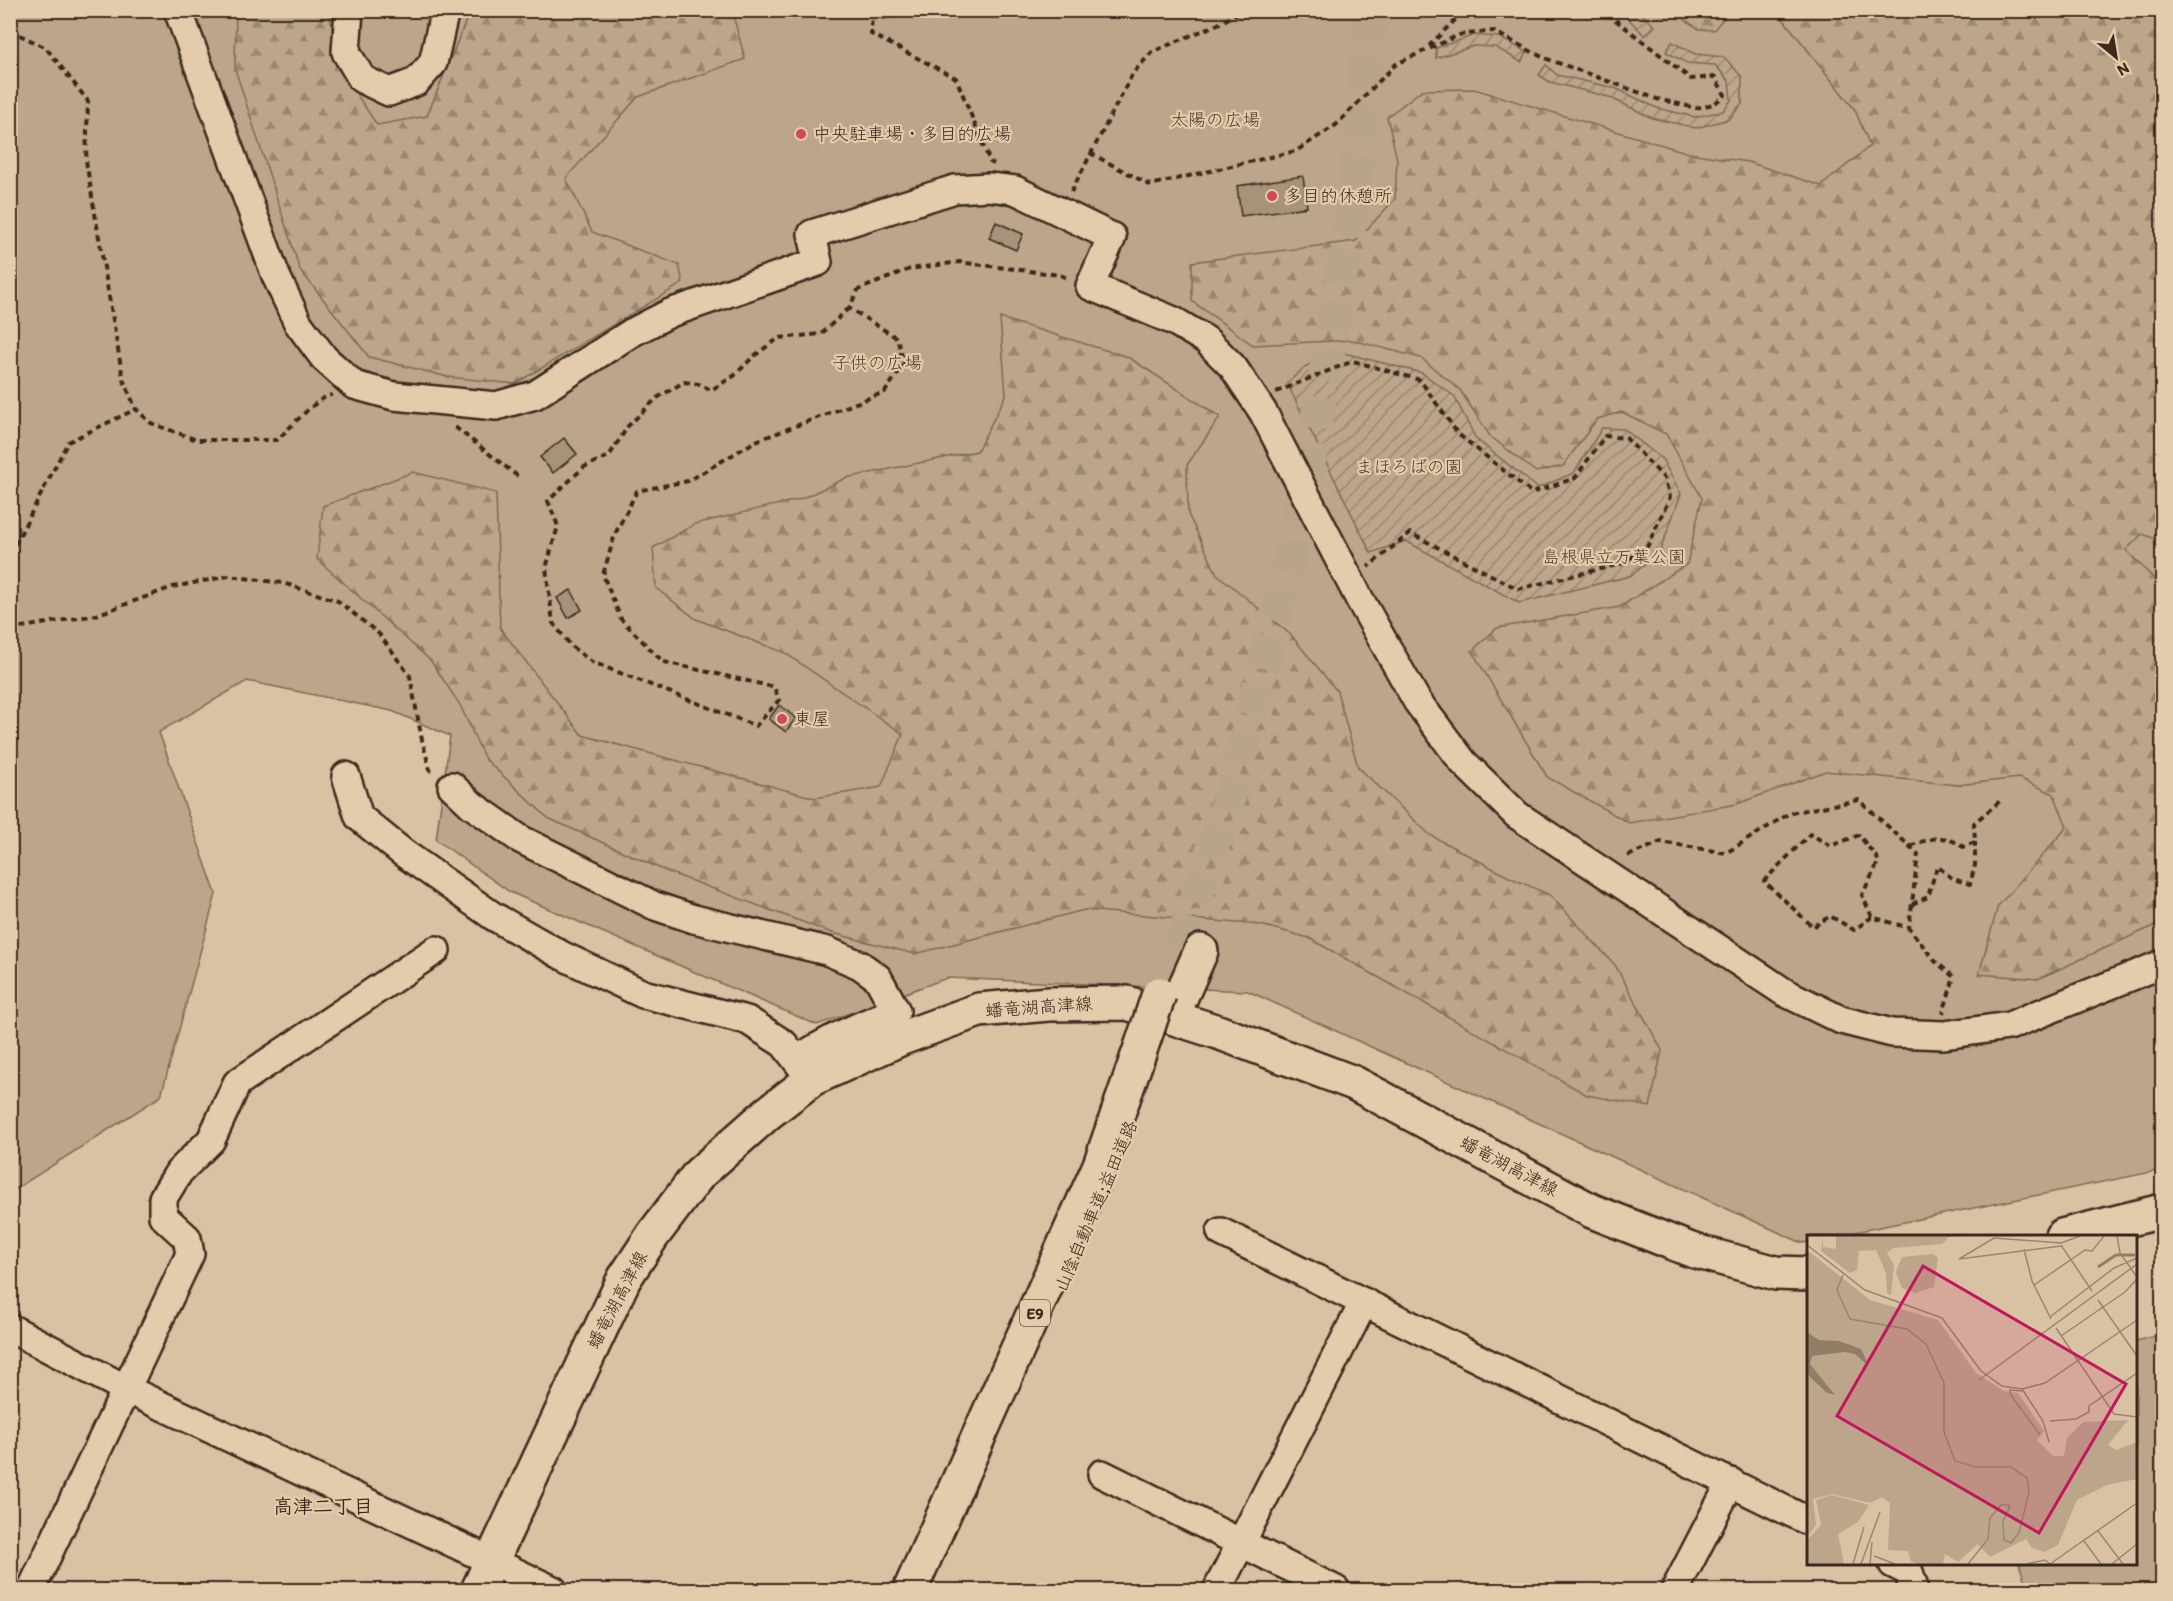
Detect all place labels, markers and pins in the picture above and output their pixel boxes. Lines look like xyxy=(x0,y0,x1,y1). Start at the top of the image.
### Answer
place label: 中央駐車場・多目的広場 xyxy=(813,123,1011,145)
marker: 中央駐車場・多目的広場 xyxy=(794,127,808,141)
place label: 多目的休憩所 xyxy=(1284,185,1392,207)
marker: 多目的休憩所 xyxy=(1265,189,1279,203)
place label: 東屋 xyxy=(794,708,830,730)
marker: 東屋 xyxy=(775,712,789,726)

